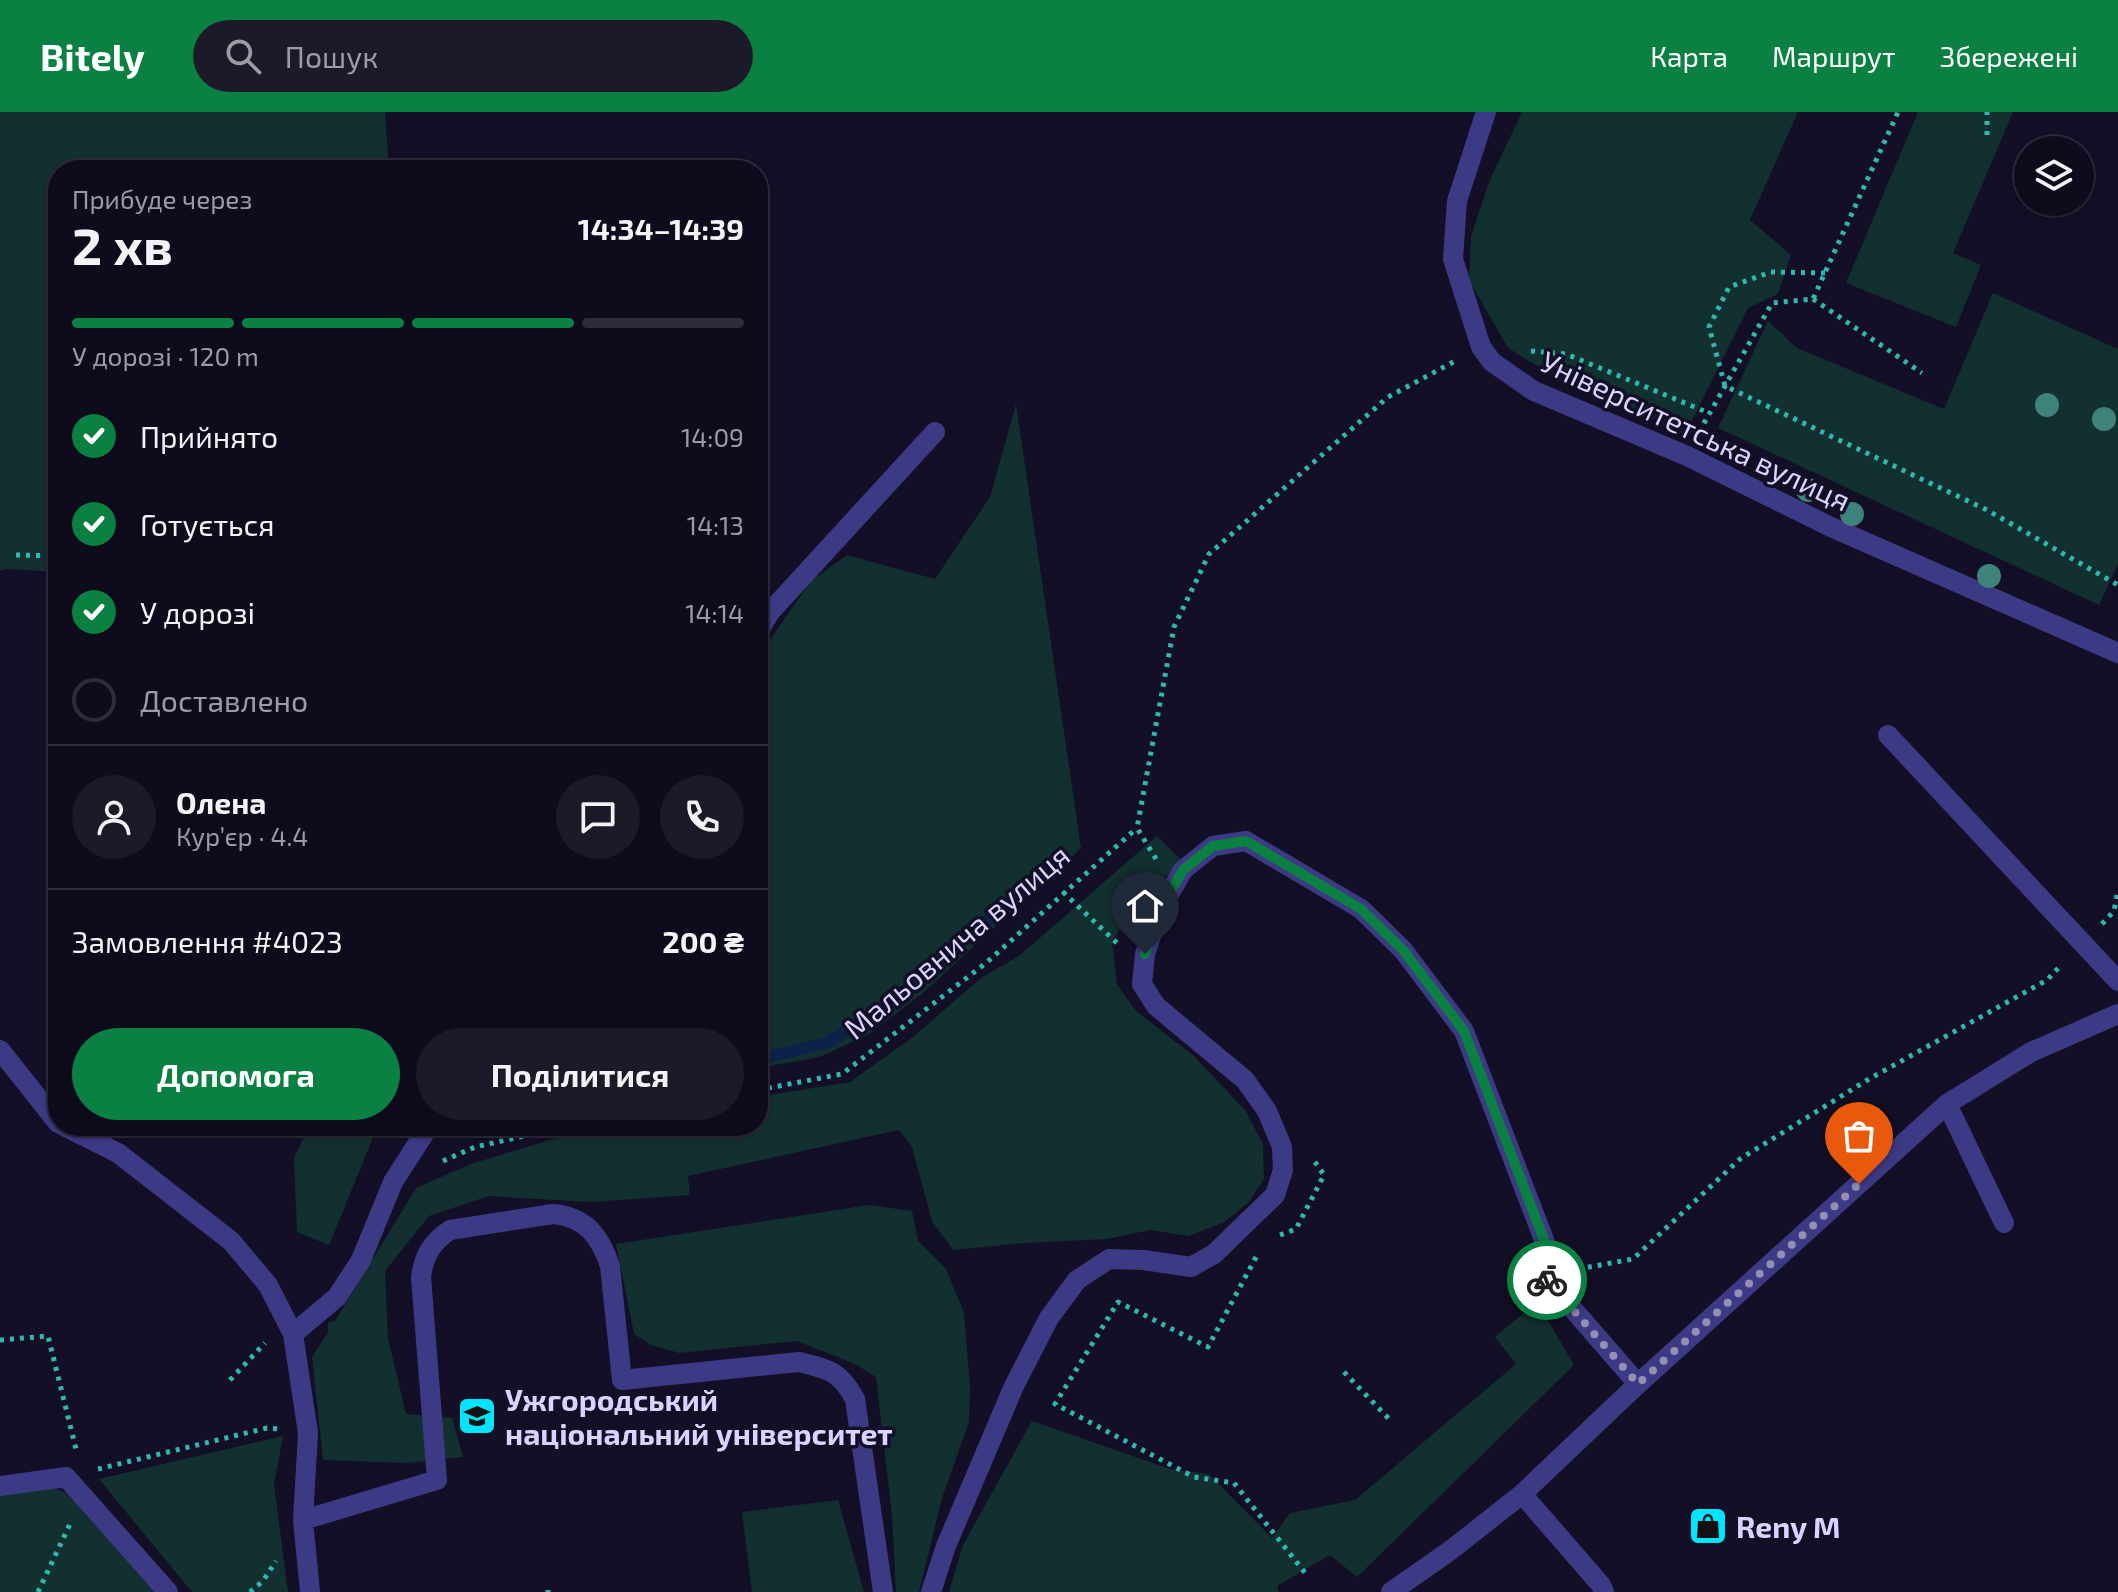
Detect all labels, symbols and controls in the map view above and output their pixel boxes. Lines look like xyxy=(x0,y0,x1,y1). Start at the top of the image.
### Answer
search box xyxy=(193,20,753,92)
text: Bitely xyxy=(40,33,145,79)
icon: search xyxy=(221,34,265,78)
text: Пошук xyxy=(285,38,378,74)
text: Карта xyxy=(1650,39,1728,73)
text: Маршрут xyxy=(1772,39,1896,73)
text: Збережені xyxy=(1940,39,2078,73)
map controls xyxy=(2014,136,2094,216)
button: layers xyxy=(2014,136,2094,216)
text: Прибуде через xyxy=(72,183,252,214)
text: 14:34–14:39 xyxy=(578,210,744,246)
text: 2 хв xyxy=(72,213,173,275)
text: У дорозі · 120 m xyxy=(72,340,259,371)
street label: Університетська вулиця xyxy=(1535,342,1857,519)
icon: check xyxy=(72,414,116,458)
text: Прийнято xyxy=(140,418,278,454)
text: 14:09 xyxy=(681,421,744,452)
icon: check xyxy=(72,502,116,546)
text: Готується xyxy=(140,506,275,542)
text: 14:13 xyxy=(687,509,744,540)
icon: check xyxy=(72,590,116,634)
text: У дорозі xyxy=(140,594,255,630)
text: 14:14 xyxy=(685,597,744,628)
text: Доставлено xyxy=(140,682,308,718)
button: person xyxy=(72,775,156,859)
button: chat xyxy=(556,775,640,859)
button: phone xyxy=(660,775,744,859)
text: Олена xyxy=(176,784,266,820)
text: Кур’єр · 4.4 xyxy=(176,820,308,851)
street label: Мальовнича вулиця xyxy=(836,836,1077,1047)
pin xyxy=(1111,872,1179,954)
icon: home xyxy=(1123,884,1167,928)
text: Замовлення #4023 xyxy=(72,923,343,959)
text: 200 ₴ xyxy=(662,923,744,959)
button: Допомога xyxy=(72,1028,400,1120)
button: Поділитися xyxy=(416,1028,744,1120)
pin xyxy=(1825,1102,1893,1184)
icon: bag xyxy=(1837,1114,1881,1158)
courier xyxy=(1507,1240,1587,1320)
icon: bike xyxy=(1525,1258,1569,1302)
place label: Ужгородський національний університет xyxy=(505,1381,893,1452)
school or university icon: Ужгородський національний університет xyxy=(456,1395,498,1437)
shop icon: Reny M xyxy=(1687,1505,1729,1547)
place label: Reny M xyxy=(1736,1508,1840,1545)

